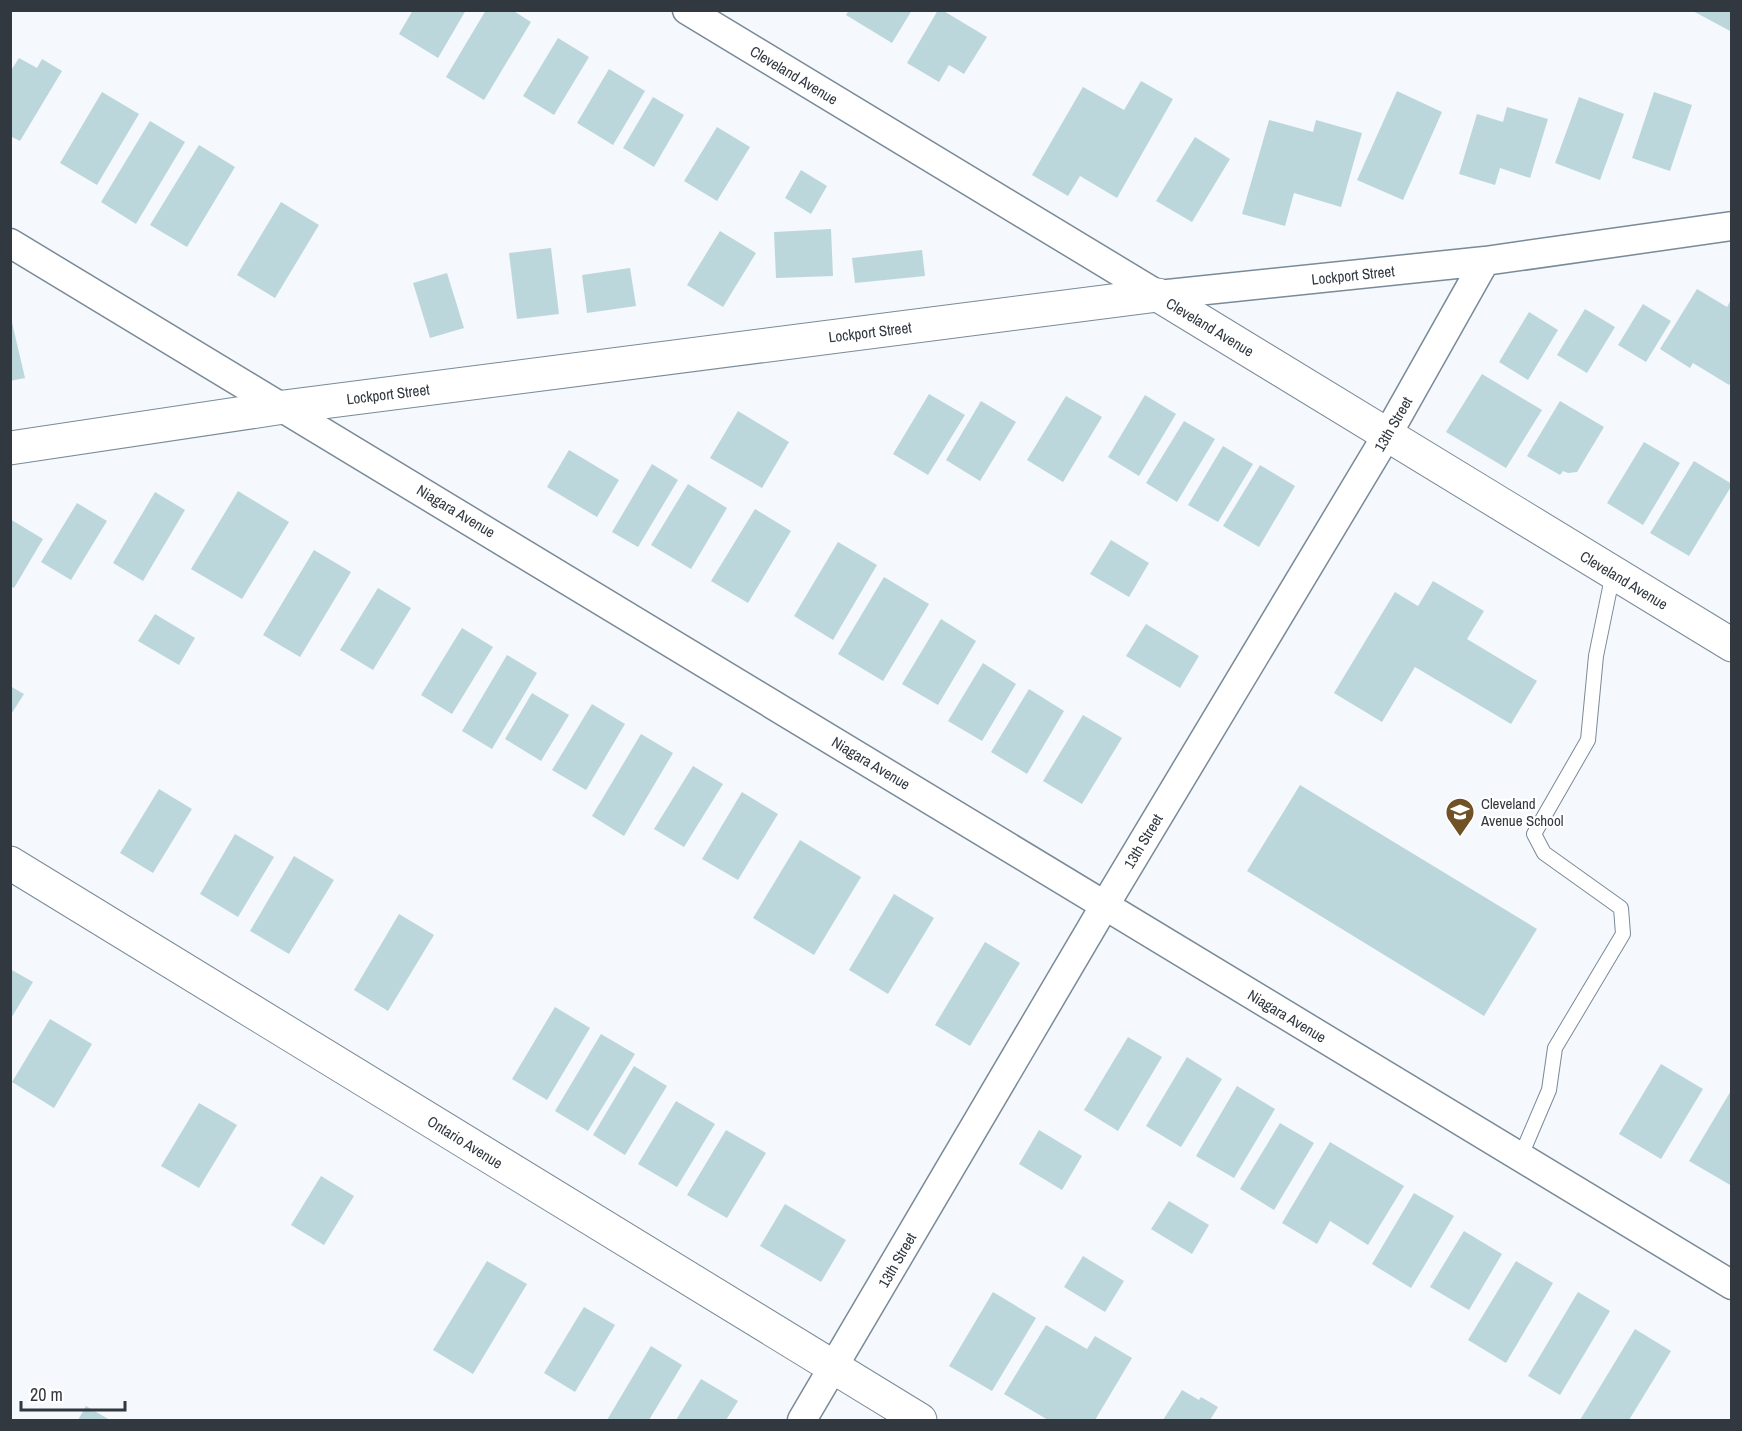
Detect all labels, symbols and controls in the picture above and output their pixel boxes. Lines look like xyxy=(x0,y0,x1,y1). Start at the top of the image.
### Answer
street label: Cleveland Avenue xyxy=(746,41,842,110)
street label: Lockport Street xyxy=(1310,260,1396,290)
street label: Cleveland Avenue xyxy=(1162,293,1258,362)
street label: Lockport Street xyxy=(827,316,913,348)
street label: Lockport Street xyxy=(345,378,431,410)
street label: 13th Street xyxy=(1369,392,1417,455)
street label: Niagara Avenue xyxy=(413,479,499,543)
street label: Cleveland Avenue xyxy=(1576,546,1672,615)
street label: Niagara Avenue xyxy=(828,731,914,795)
place label: Cleveland Avenue School xyxy=(1480,793,1564,831)
school or university icon: Cleveland Avenue School xyxy=(1444,796,1476,838)
street label: 13th Street xyxy=(1119,809,1168,872)
street label: Niagara Avenue xyxy=(1244,984,1330,1048)
street label: Ontario Avenue xyxy=(423,1110,507,1174)
street label: 13th Street xyxy=(873,1228,921,1291)
scale bar xyxy=(21,1374,124,1412)
text: 20 m xyxy=(30,1382,63,1407)

